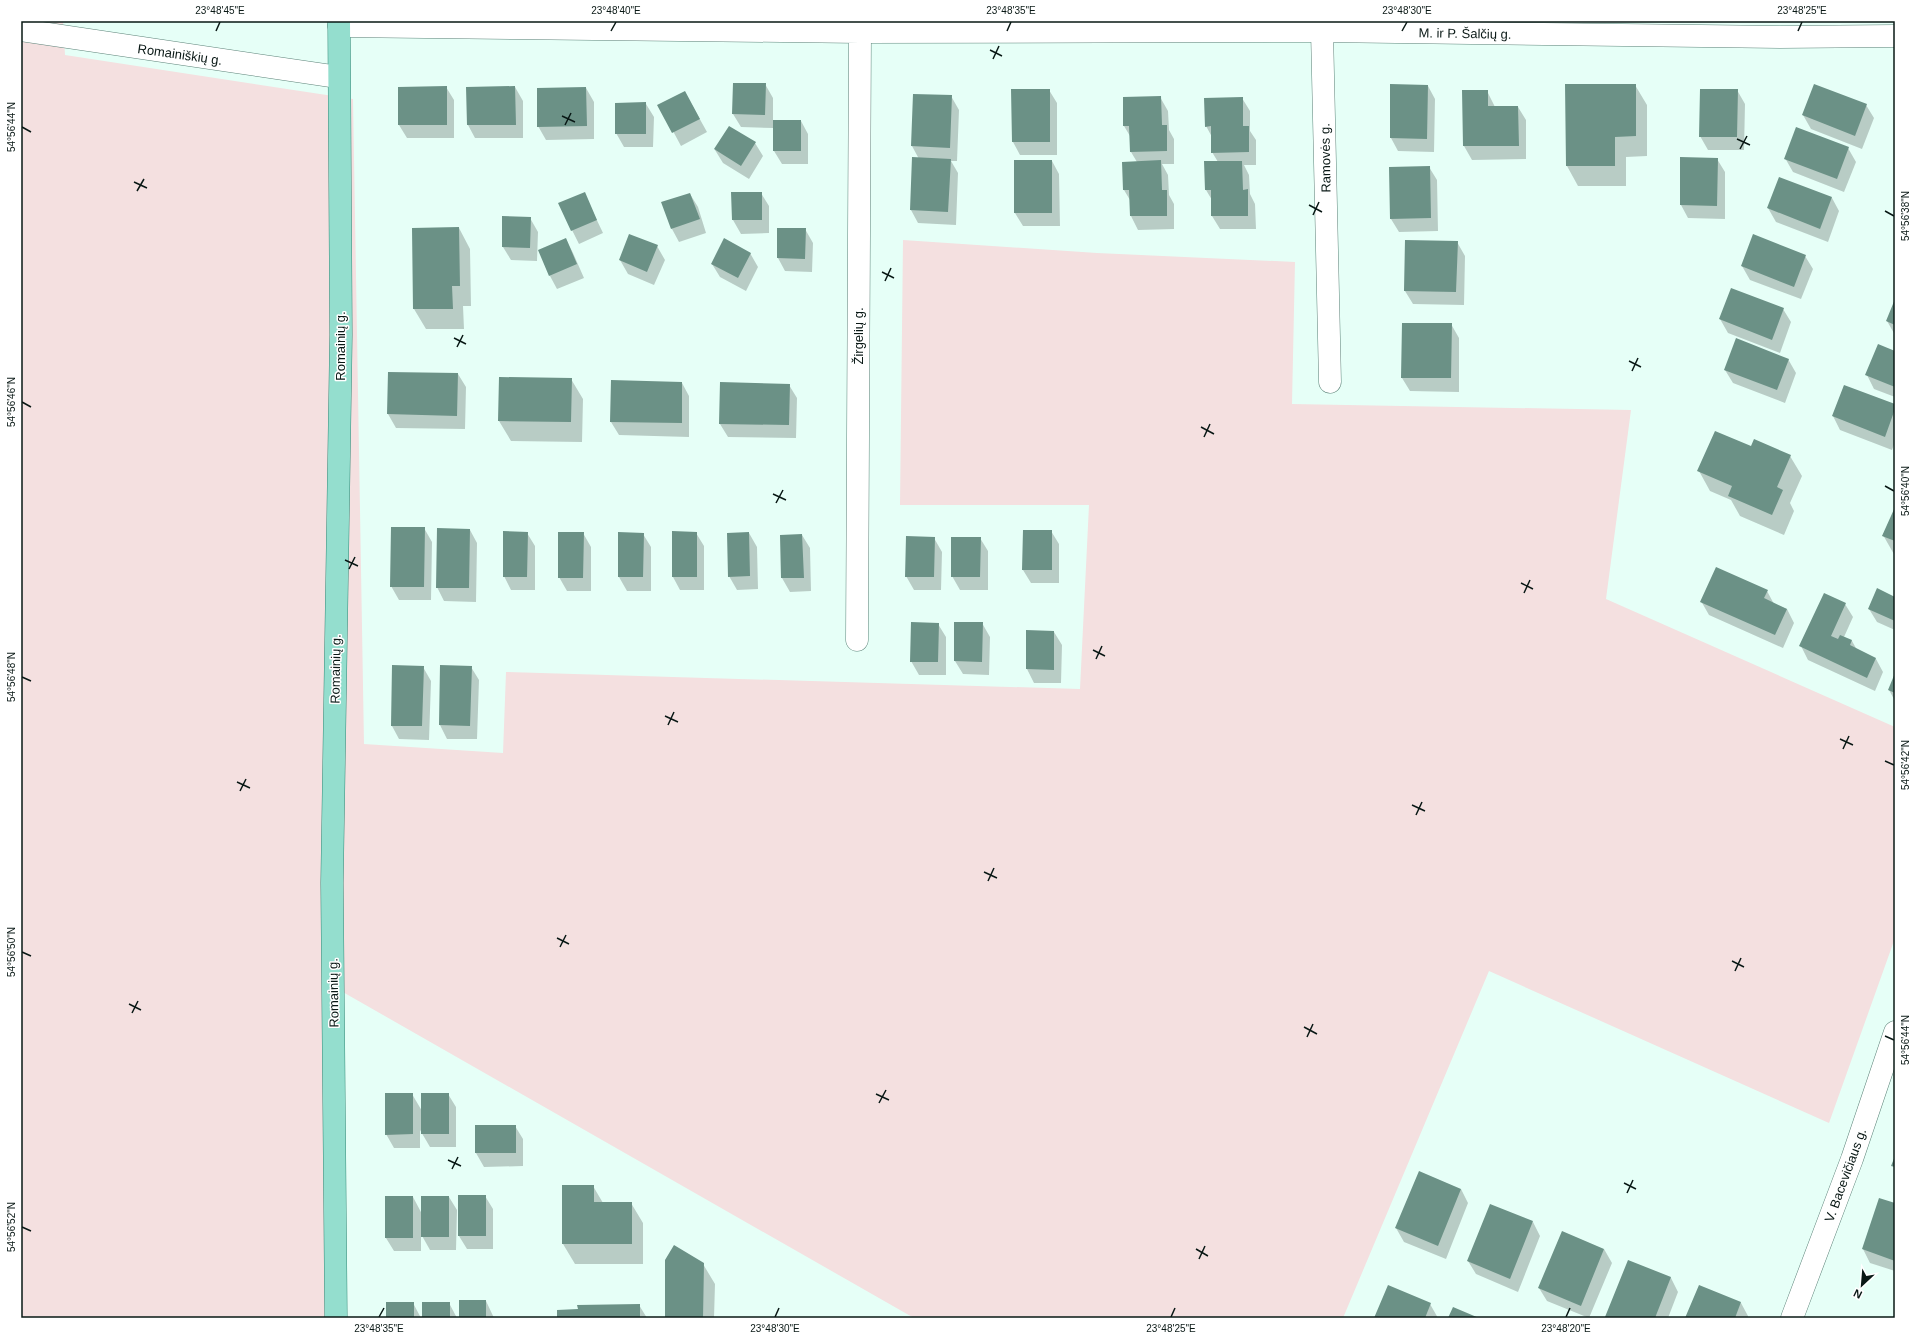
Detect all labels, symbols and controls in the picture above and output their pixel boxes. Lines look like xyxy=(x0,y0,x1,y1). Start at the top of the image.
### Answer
text: 23°48'45"E xyxy=(195,5,245,16)
text: 23°48'40"E xyxy=(591,5,641,16)
text: 23°48'35"E xyxy=(986,5,1036,16)
text: 23°48'30"E xyxy=(1382,5,1432,16)
text: 23°48'25"E xyxy=(1777,5,1827,16)
street label: M. ir P. Šalčių g. xyxy=(1418,25,1512,42)
street label: Romainiškių g. xyxy=(137,41,223,68)
text: 54°56'44"N xyxy=(6,102,17,152)
street label: Ramovės g. xyxy=(1317,123,1334,193)
text: 54°56'38"N xyxy=(1900,191,1911,241)
street label: Žirgelių g. xyxy=(851,307,866,365)
street label: Romainių g. xyxy=(333,311,348,381)
text: 54°56'46"N xyxy=(6,377,17,427)
text: 54°56'40"N xyxy=(1900,466,1911,516)
street label: Romainių g. xyxy=(327,634,344,704)
text: 54°56'48"N xyxy=(6,652,17,702)
text: 54°56'42"N xyxy=(1900,740,1911,790)
text: 54°56'50"N xyxy=(6,927,17,977)
street label: Romainių g. xyxy=(325,958,342,1028)
text: 54°56'44"N xyxy=(1900,1015,1911,1065)
street label: V. Bacevičiaus g. xyxy=(1822,1126,1869,1224)
text: 54°56'52"N xyxy=(6,1202,17,1252)
north arrow xyxy=(1842,1265,1882,1305)
text: N xyxy=(1851,1287,1864,1301)
text: 23°48'35"E xyxy=(354,1323,404,1334)
text: 23°48'30"E xyxy=(750,1323,800,1334)
text: 23°48'25"E xyxy=(1146,1323,1196,1334)
text: 23°48'20"E xyxy=(1541,1323,1591,1334)

